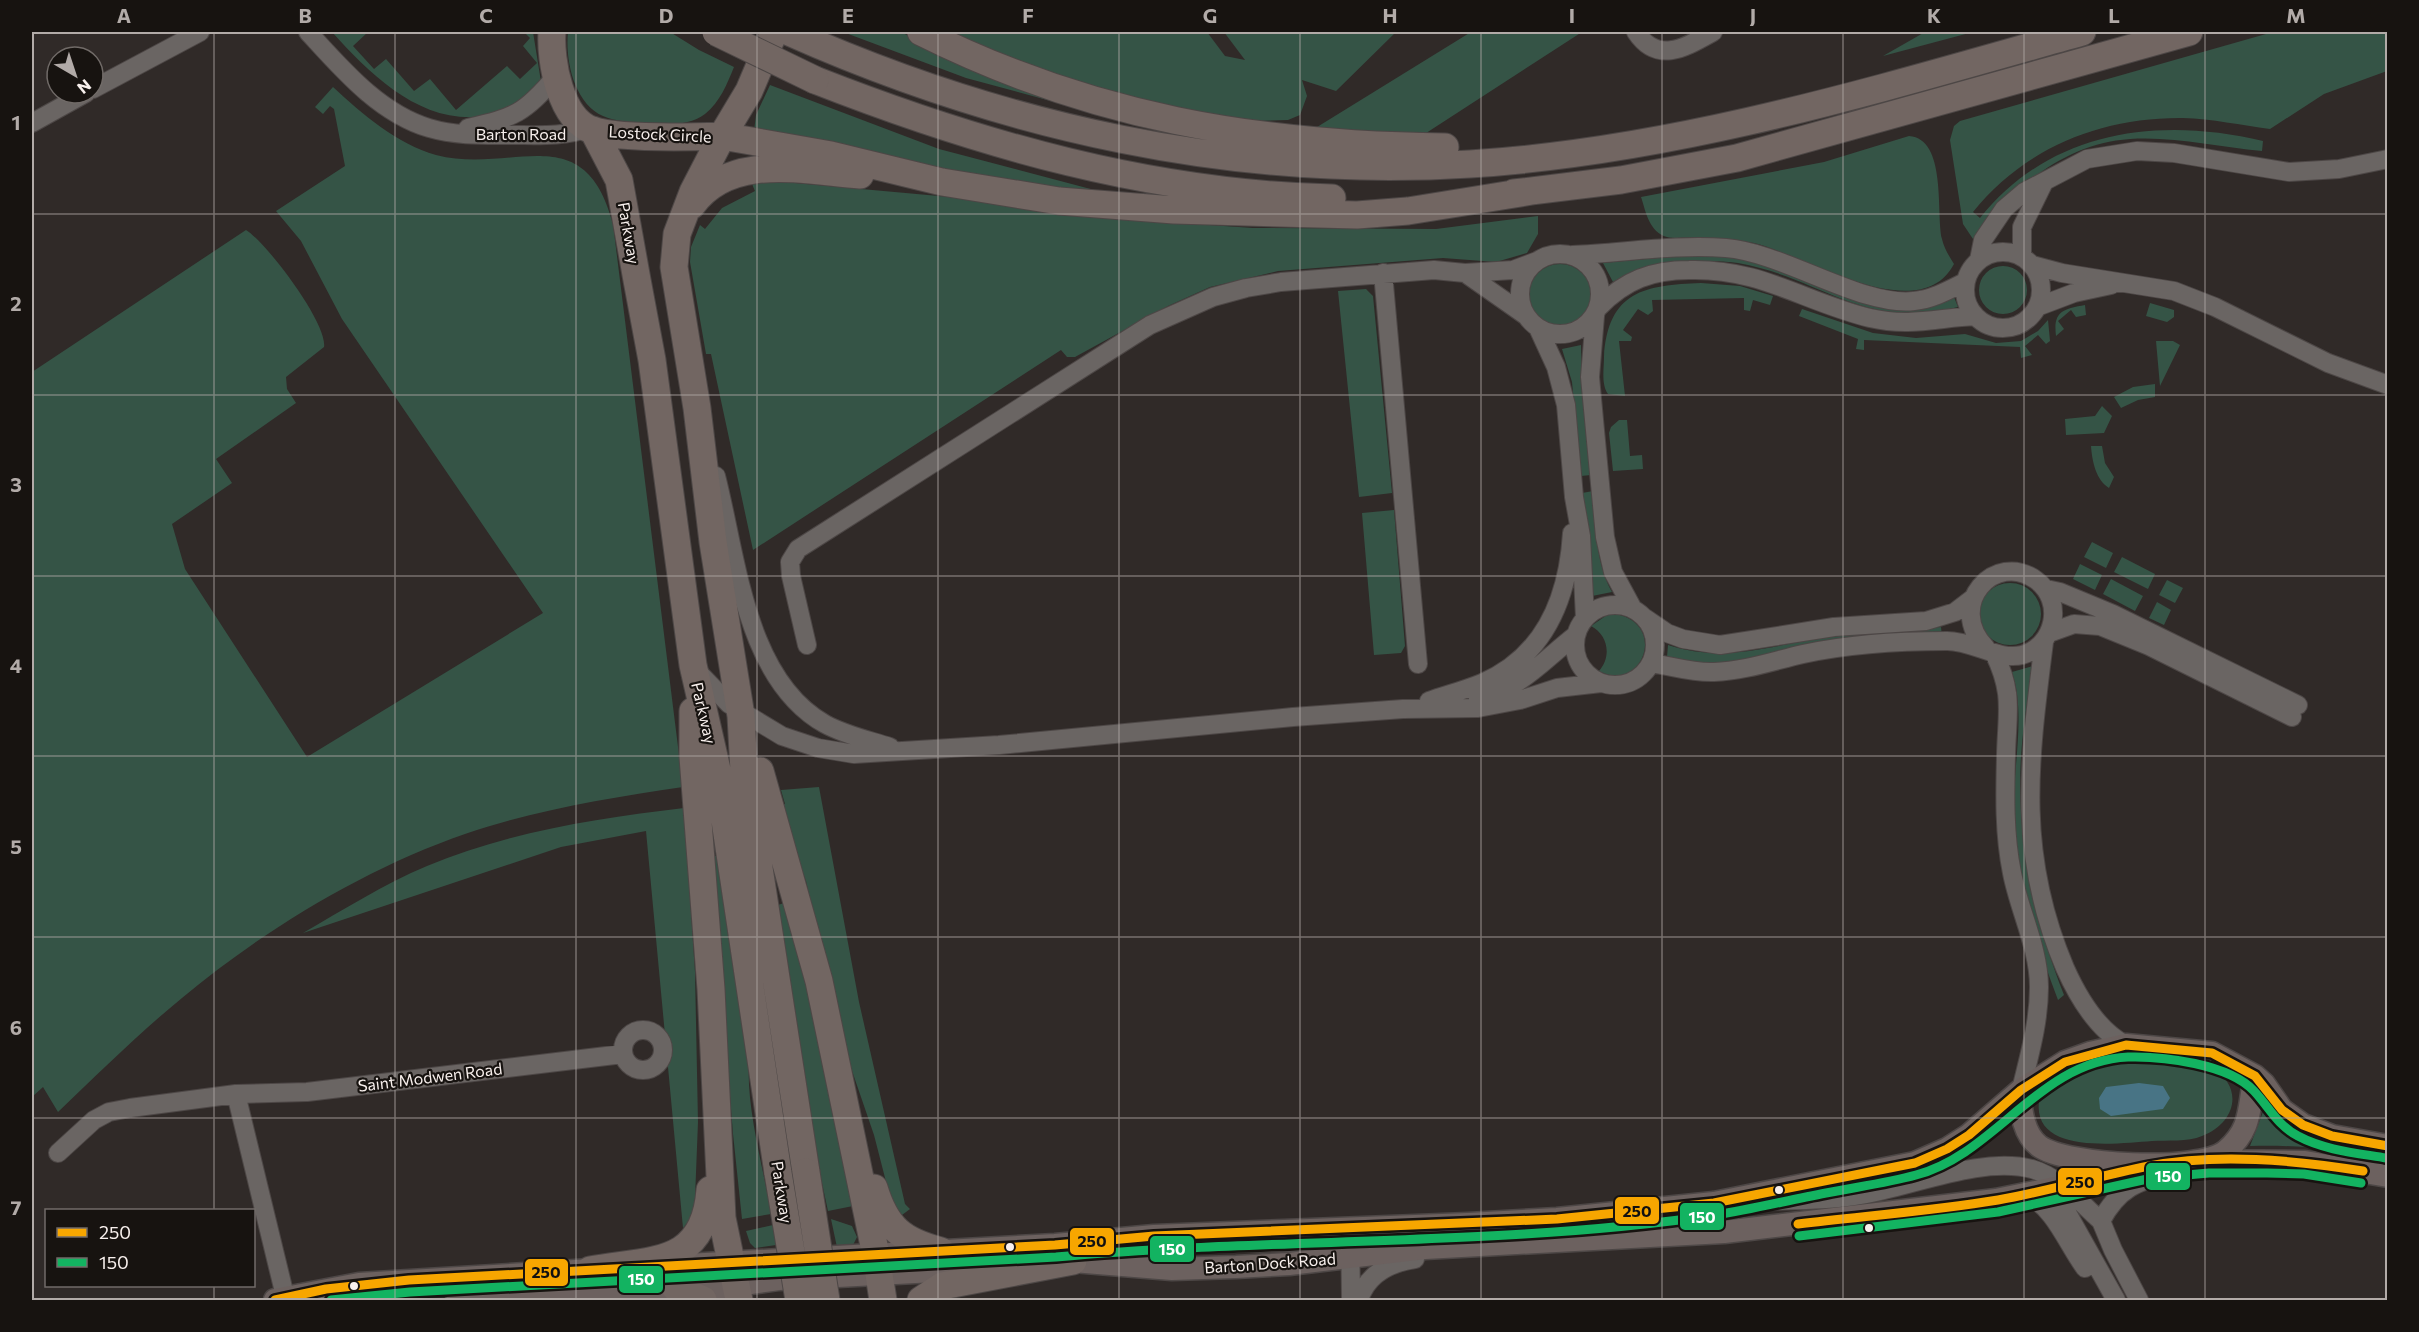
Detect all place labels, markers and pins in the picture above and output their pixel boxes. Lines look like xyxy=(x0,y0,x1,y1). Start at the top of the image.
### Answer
unlabelled marker xyxy=(1773,1184,1785,1196)
unlabelled marker xyxy=(1863,1222,1875,1234)
unlabelled marker xyxy=(1004,1241,1016,1253)
unlabelled marker xyxy=(348,1280,360,1292)

